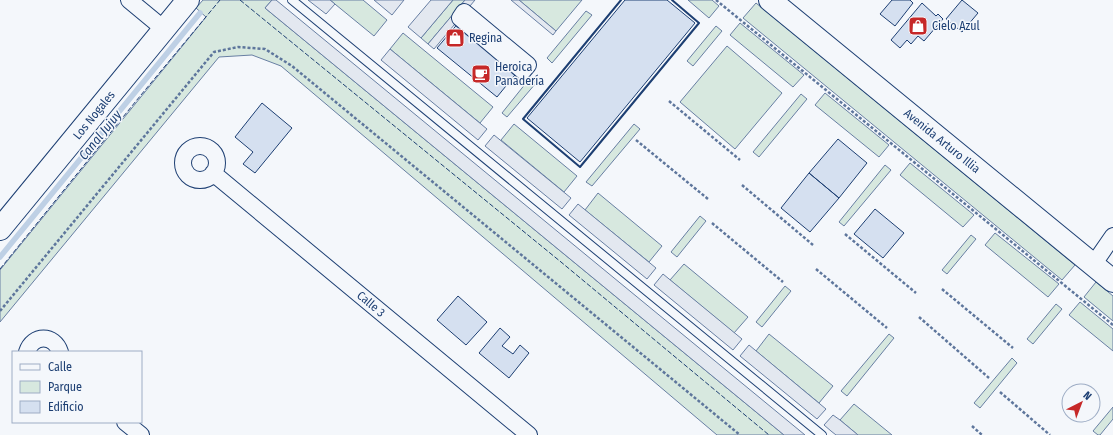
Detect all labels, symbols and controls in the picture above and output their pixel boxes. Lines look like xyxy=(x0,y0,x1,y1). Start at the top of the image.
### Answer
shop icon: Cielo Azul xyxy=(907,15,929,37)
place label: Cielo Azul xyxy=(932,19,980,33)
shop icon: Regina xyxy=(444,27,466,49)
place label: Regina xyxy=(469,31,502,45)
place label: Heroica Panadería xyxy=(495,60,544,88)
cafe icon: Heroica Panadería xyxy=(470,63,492,85)
street label: Los Nogales xyxy=(70,88,118,142)
water label: Canal Jujuy xyxy=(76,106,125,163)
street label: Avenida Arturo Illia xyxy=(901,106,983,176)
street label: Calle 3 xyxy=(354,288,388,320)
legend xyxy=(12,351,142,423)
text: Calle xyxy=(48,360,72,374)
text: Parque xyxy=(48,380,82,394)
north arrow xyxy=(1061,383,1101,423)
text: N xyxy=(1081,389,1094,403)
text: Edificio xyxy=(48,400,84,414)

